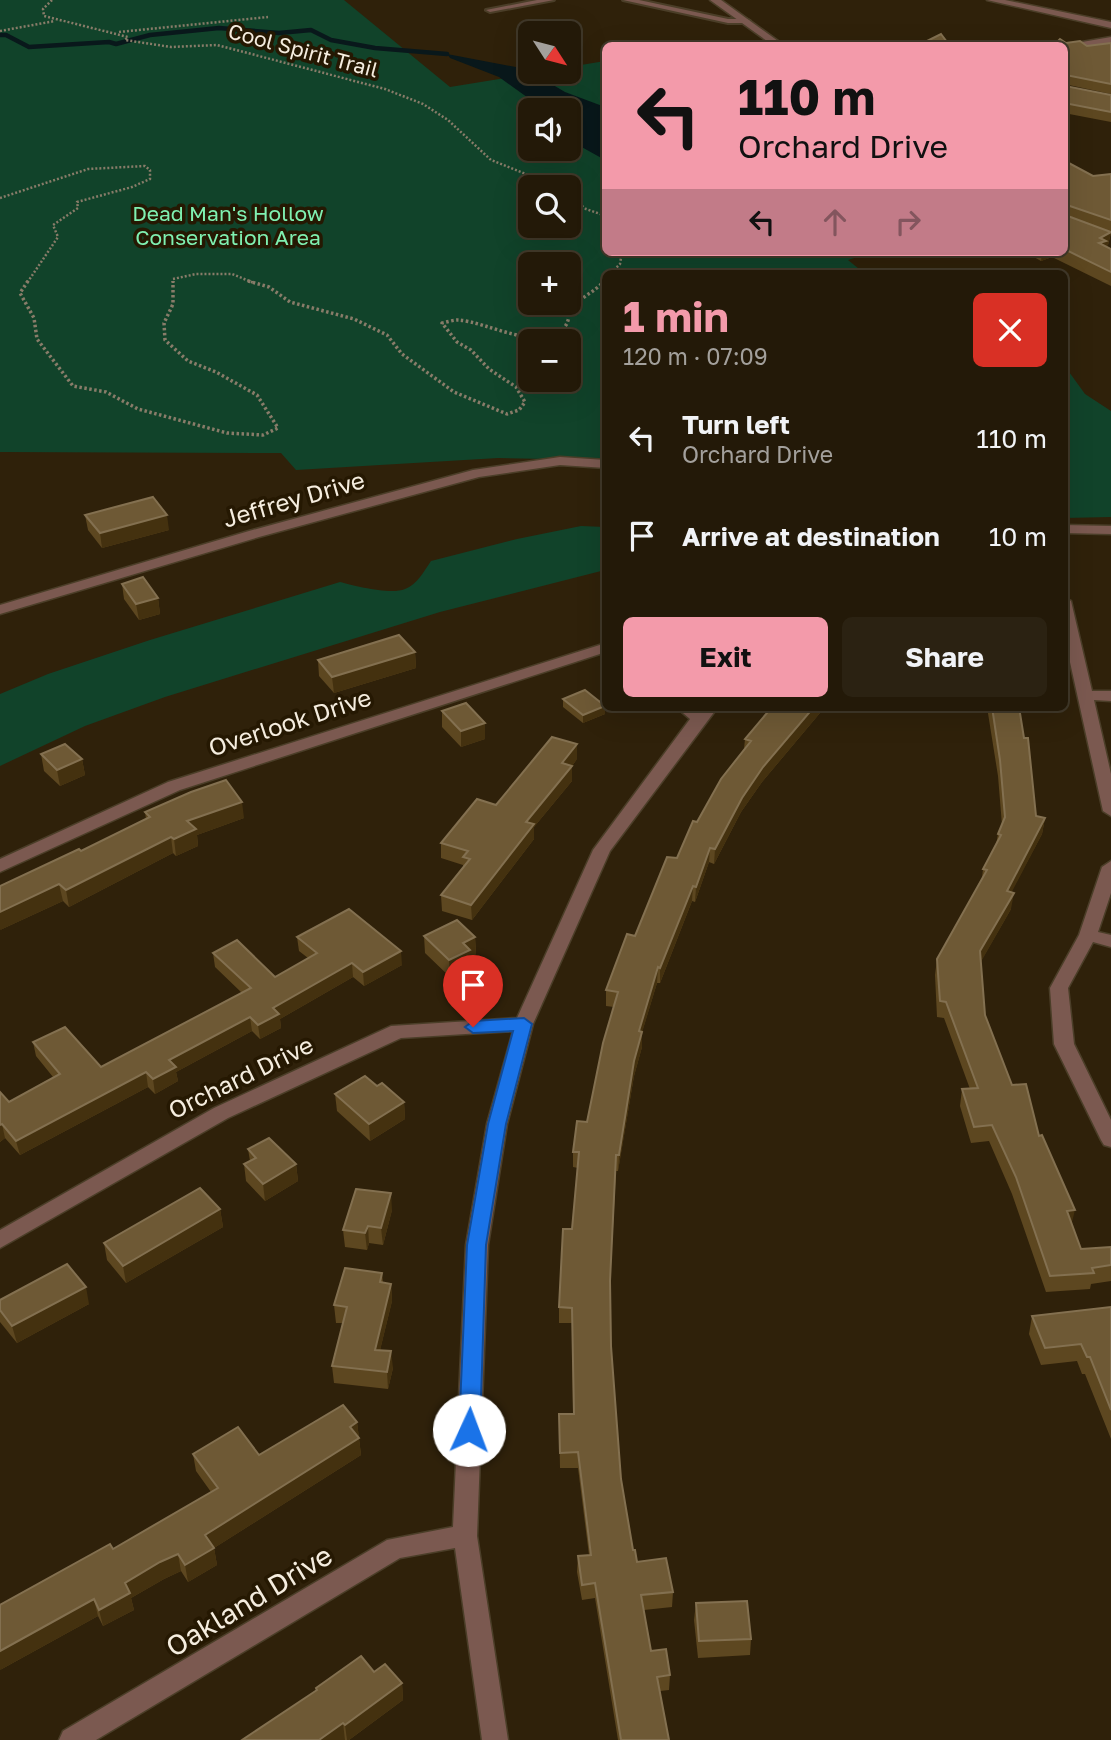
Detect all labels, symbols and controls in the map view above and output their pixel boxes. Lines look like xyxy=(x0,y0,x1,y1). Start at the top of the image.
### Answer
street label: Cool Spirit Trail xyxy=(225,18,381,83)
north arrow xyxy=(518,21,581,84)
map controls xyxy=(518,21,581,392)
text: 110 m xyxy=(738,67,875,126)
icon: left xyxy=(623,70,714,161)
button: sound xyxy=(518,98,581,161)
text: Orchard Drive xyxy=(738,127,948,165)
button: search xyxy=(518,175,581,238)
park label: Dead Man's Hollow Conservation Area xyxy=(132,200,324,250)
icon: left xyxy=(743,203,781,241)
icon: ahead xyxy=(816,203,854,241)
icon: right xyxy=(889,203,927,241)
button: + xyxy=(518,252,581,315)
text: 1 min xyxy=(623,291,729,341)
button: close xyxy=(973,293,1047,367)
button: − xyxy=(518,329,581,392)
text: 120 m · 07:09 xyxy=(623,342,768,370)
text: Turn left xyxy=(682,409,790,440)
icon: left xyxy=(623,419,661,457)
text: 110 m xyxy=(976,423,1047,454)
text: Orchard Drive xyxy=(682,440,833,468)
street label: Jeffrey Drive xyxy=(219,464,368,533)
icon: arrive xyxy=(623,517,661,555)
text: Arrive at destination xyxy=(682,521,940,552)
text: 10 m xyxy=(989,521,1047,552)
button: Exit xyxy=(623,617,828,697)
button: Share xyxy=(842,617,1047,697)
street label: Overlook Drive xyxy=(205,682,375,762)
pin xyxy=(443,955,503,1027)
icon: arrive xyxy=(454,966,492,1004)
street label: Orchard Drive xyxy=(163,1029,318,1124)
position arrow xyxy=(432,1393,506,1467)
street label: Oakland Drive xyxy=(160,1538,338,1663)

